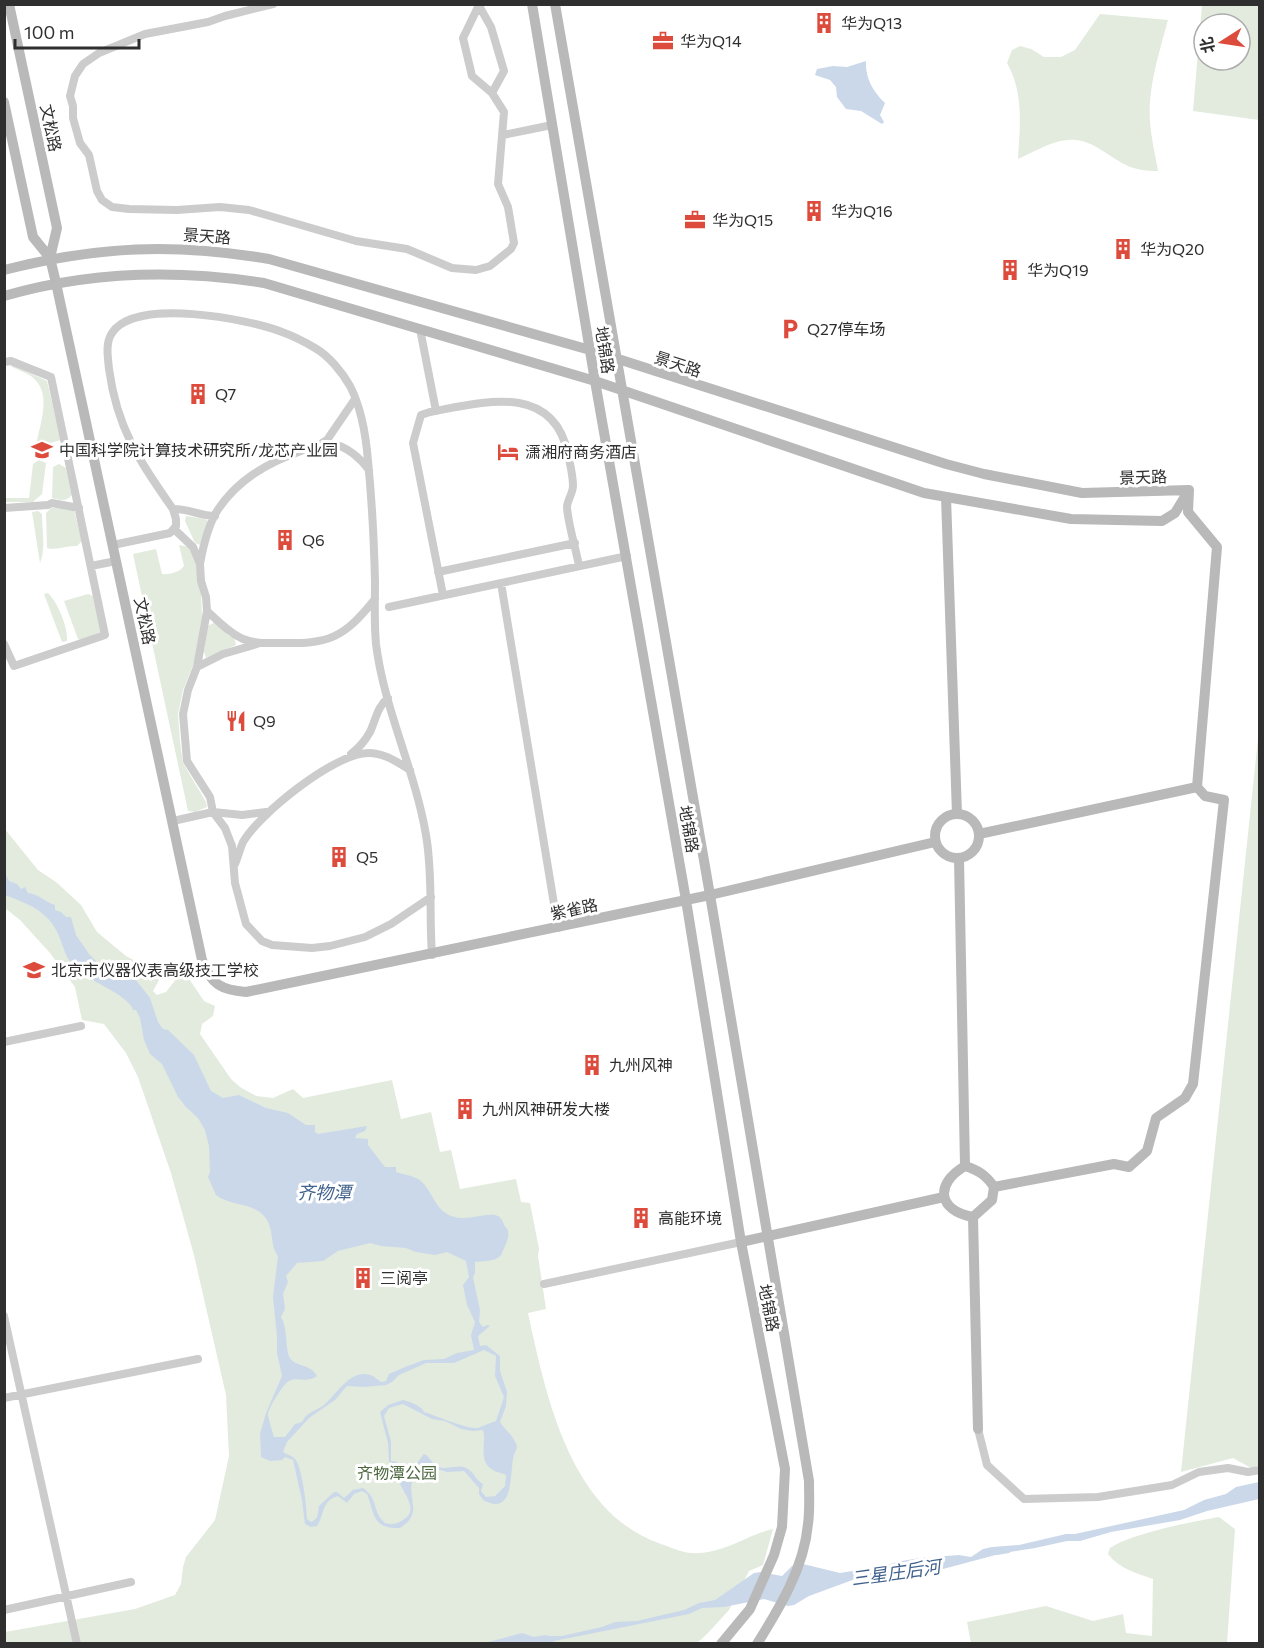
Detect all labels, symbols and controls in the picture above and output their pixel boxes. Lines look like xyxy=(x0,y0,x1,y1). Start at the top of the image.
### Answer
building icon: 华为Q13 xyxy=(812,11,836,35)
scale bar xyxy=(15,12,140,50)
north arrow xyxy=(1192,12,1252,72)
place label: 华为Q13 xyxy=(841,13,902,32)
text: 100 m xyxy=(24,21,74,43)
office icon: 华为Q14 xyxy=(651,29,675,53)
place label: 华为Q14 xyxy=(680,31,742,50)
text: 北 xyxy=(1196,35,1218,55)
street label: 文松路 xyxy=(37,102,66,153)
building icon: 华为Q16 xyxy=(802,199,826,223)
place label: 华为Q16 xyxy=(831,201,893,220)
office icon: 华为Q15 xyxy=(683,208,707,232)
place label: 华为Q15 xyxy=(712,210,773,229)
street label: 景天路 xyxy=(182,224,232,247)
building icon: 华为Q20 xyxy=(1111,237,1135,261)
place label: 华为Q20 xyxy=(1140,239,1204,258)
building icon: 华为Q19 xyxy=(998,258,1022,282)
place label: 华为Q19 xyxy=(1027,260,1089,279)
parking icon: Q27停车场 xyxy=(778,317,802,341)
place label: Q27停车场 xyxy=(807,319,885,338)
street label: 地锦路 xyxy=(592,325,619,375)
street label: 景天路 xyxy=(652,347,704,380)
building icon: Q7 xyxy=(186,382,210,406)
place label: Q7 xyxy=(215,384,236,403)
school or university icon: 中国科学院计算技术研究所/龙芯产业园 xyxy=(30,438,54,462)
place label: 中国科学院计算技术研究所/龙芯产业园 xyxy=(59,440,338,459)
hotel icon: 潇湘府商务酒店 xyxy=(496,440,520,464)
place label: 潇湘府商务酒店 xyxy=(525,442,637,461)
street label: 景天路 xyxy=(1119,466,1167,487)
building icon: Q6 xyxy=(273,528,297,552)
place label: Q6 xyxy=(302,530,325,549)
street label: 文松路 xyxy=(131,595,160,646)
restaurant icon: Q9 xyxy=(224,709,248,733)
place label: Q9 xyxy=(253,711,276,730)
street label: 地锦路 xyxy=(676,804,703,854)
building icon: Q5 xyxy=(327,845,351,869)
place label: Q5 xyxy=(356,847,378,866)
street label: 紫雀路 xyxy=(548,894,599,923)
school or university icon: 北京市仪器仪表高级技工学校 xyxy=(22,958,46,982)
place label: 北京市仪器仪表高级技工学校 xyxy=(51,960,259,979)
building icon: 九州风神 xyxy=(580,1053,604,1077)
place label: 九州风神 xyxy=(609,1055,673,1074)
building icon: 九州风神研发大楼 xyxy=(453,1097,477,1121)
place label: 九州风神研发大楼 xyxy=(482,1099,610,1118)
water label: 齐物潭 xyxy=(297,1181,354,1203)
building icon: 高能环境 xyxy=(629,1206,653,1230)
place label: 高能环境 xyxy=(658,1208,722,1227)
building icon: 三阅亭 xyxy=(351,1266,375,1290)
place label: 三阅亭 xyxy=(380,1268,428,1287)
street label: 地锦路 xyxy=(756,1283,783,1333)
park label: 齐物潭公园 xyxy=(357,1463,437,1482)
water label: 三星庄后河 xyxy=(850,1554,945,1589)

